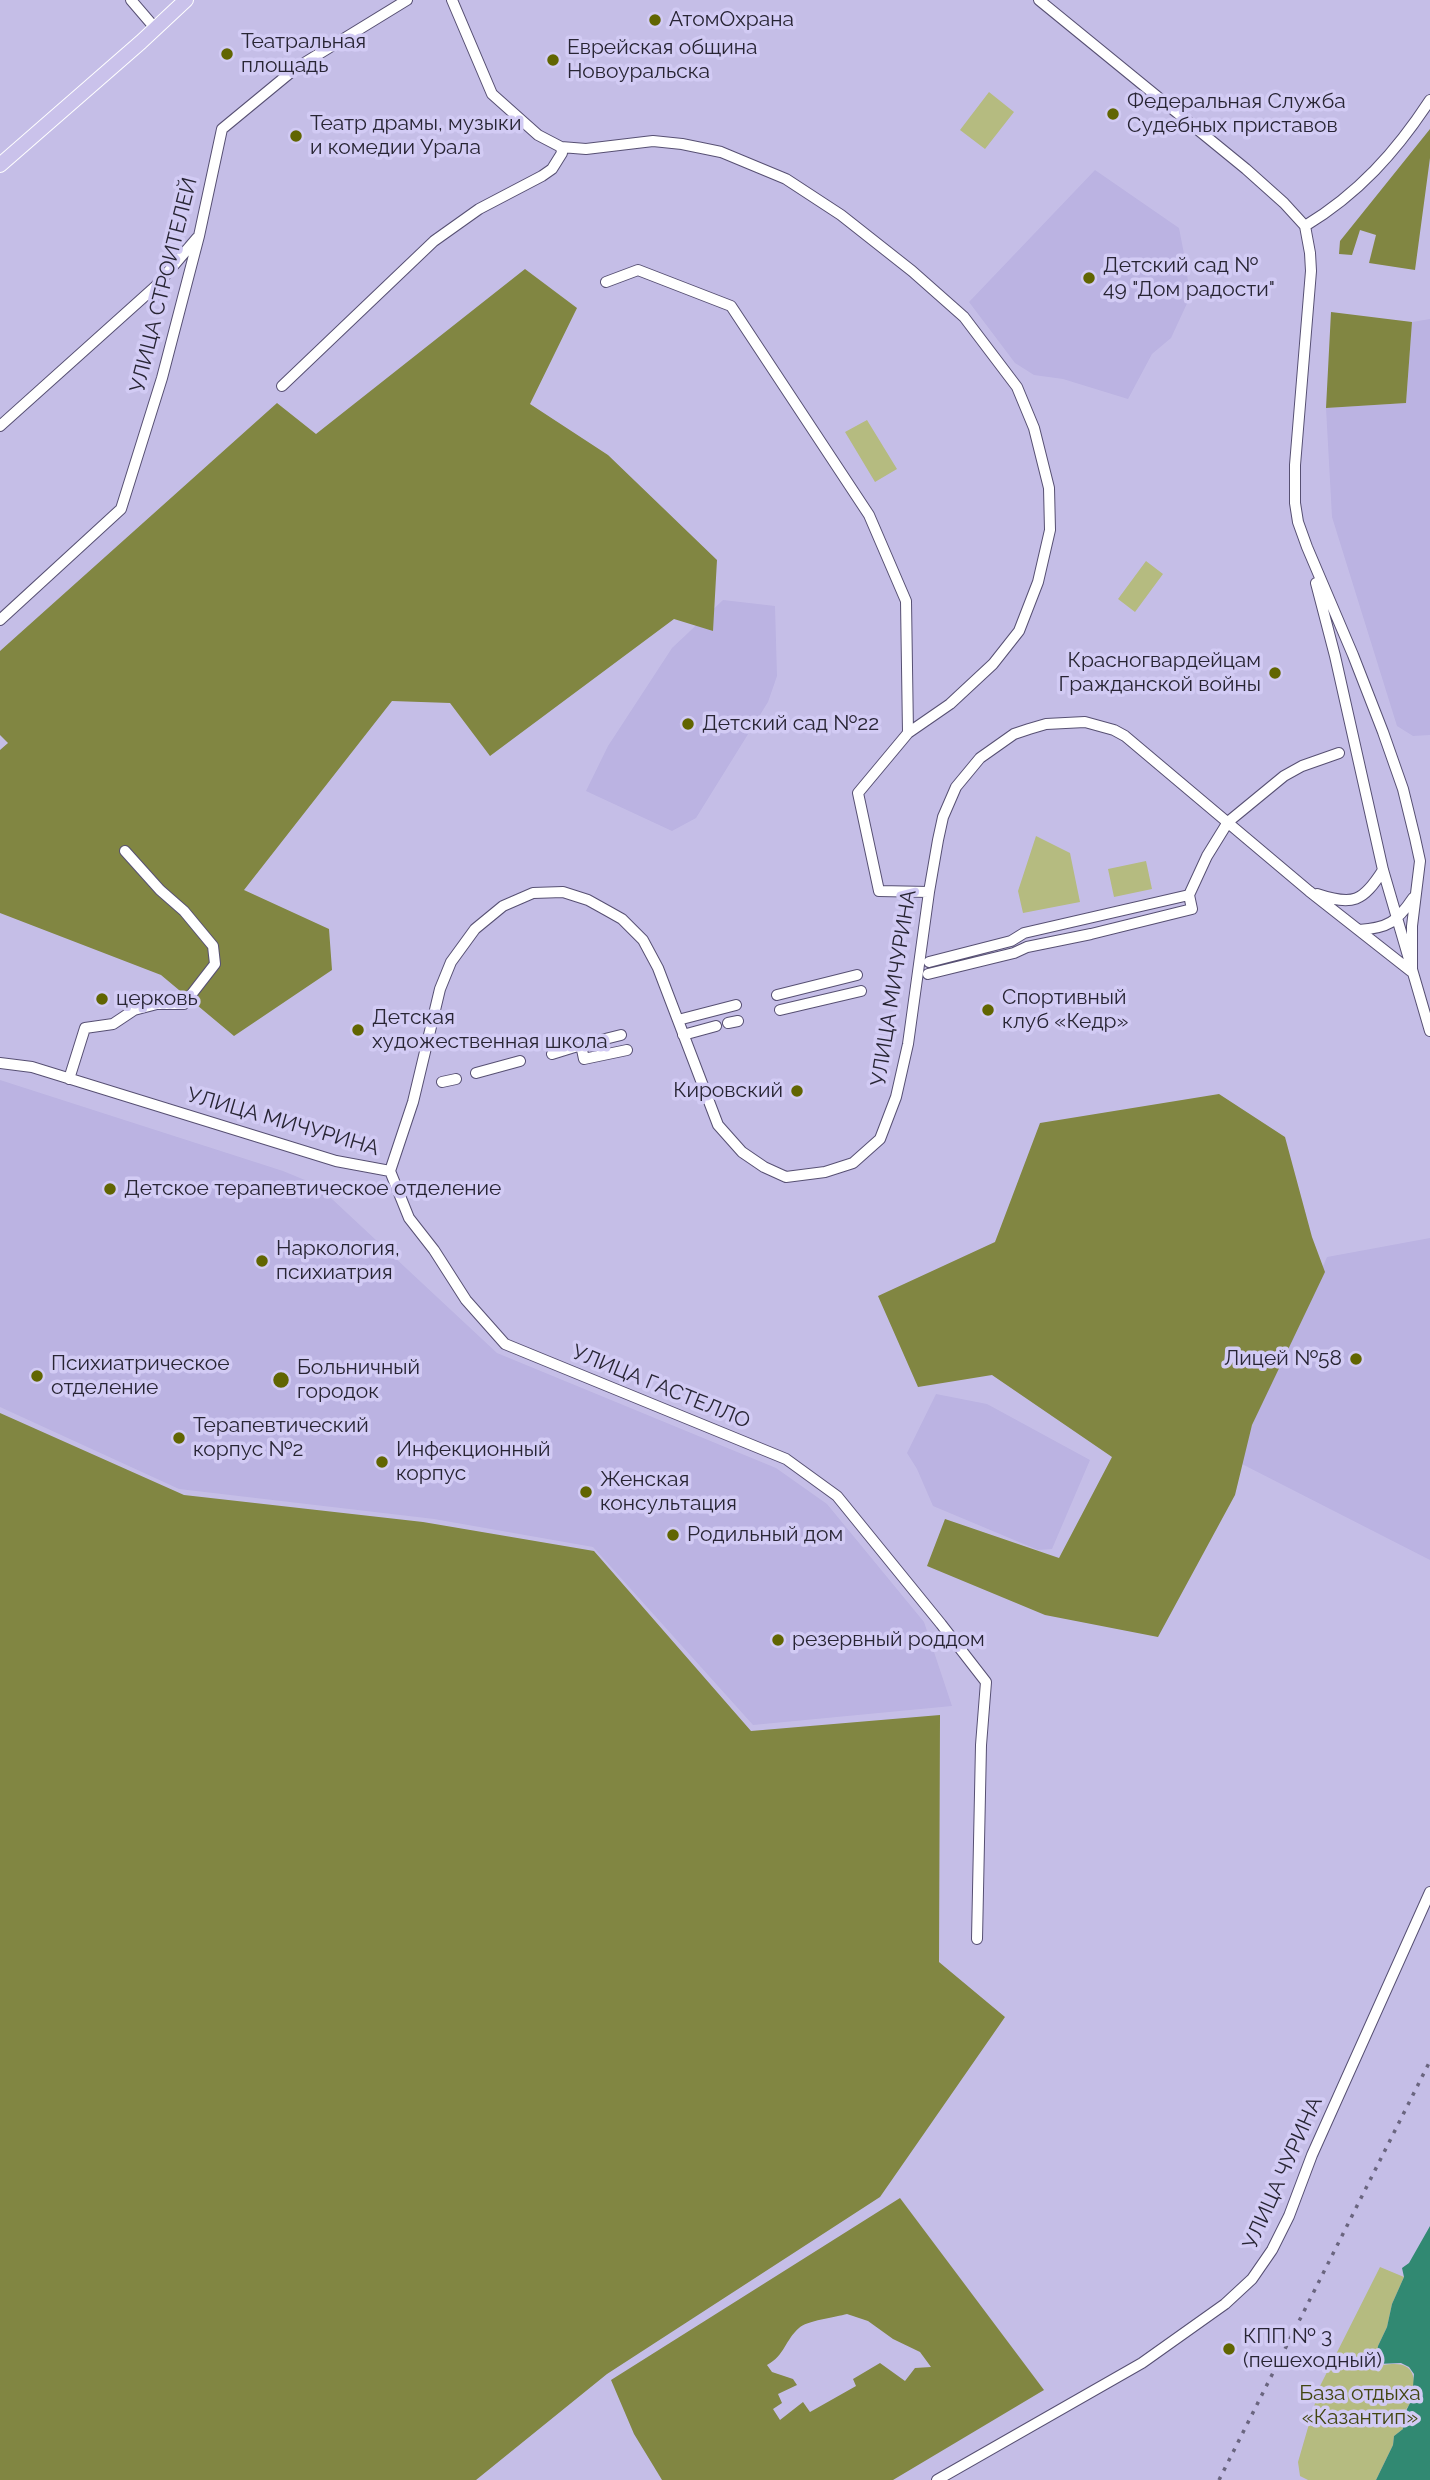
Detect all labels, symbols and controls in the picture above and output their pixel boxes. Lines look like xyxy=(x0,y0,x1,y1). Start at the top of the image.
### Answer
place label: АтомОхрана xyxy=(669,7,794,33)
marker: АтомОхрана xyxy=(647,12,663,28)
place label: Театральная площадь xyxy=(241,29,366,79)
place label: Еврейская община Новоуральска xyxy=(567,35,757,85)
marker: Театральная площадь xyxy=(219,46,235,62)
marker: Еврейская община Новоуральска xyxy=(545,52,561,68)
place label: Федеральная Служба Судебных приставов xyxy=(1127,89,1346,139)
marker: Федеральная Служба Судебных приставов xyxy=(1105,106,1121,122)
place label: Театр драмы, музыки и комедии Урала xyxy=(310,111,521,161)
marker: Театр драмы, музыки и комедии Урала xyxy=(288,128,304,144)
street label: УЛИЦА СТРОИТЕЛЕЙ xyxy=(125,175,203,395)
place label: Детский сад № 49 "Дом радости" xyxy=(1103,253,1275,303)
marker: Детский сад № 49 "Дом радости" xyxy=(1081,270,1097,286)
place label: Красногвардейцам Гражданской войны xyxy=(1058,648,1261,698)
marker: Красногвардейцам Гражданской войны xyxy=(1267,665,1283,681)
place label: Детский сад №22 xyxy=(702,711,879,737)
marker: Детский сад №22 xyxy=(680,716,696,732)
street label: УЛИЦА МИЧУРИНА xyxy=(866,888,922,1088)
place label: Спортивный клуб «Кедр» xyxy=(1002,985,1129,1035)
place label: церковь xyxy=(116,986,198,1012)
marker: церковь xyxy=(94,991,110,1007)
marker: Спортивный клуб «Кедр» xyxy=(980,1002,996,1018)
place label: Детская художественная школа xyxy=(372,1005,608,1055)
marker: Детская художественная школа xyxy=(350,1022,366,1038)
place label: Кировский xyxy=(673,1078,783,1104)
street label: УЛИЦА МИЧУРИНА xyxy=(184,1083,382,1161)
marker: Кировский xyxy=(789,1083,805,1099)
place label: Детское терапевтическое отделение xyxy=(124,1176,501,1202)
marker: Детское терапевтическое отделение xyxy=(102,1181,118,1197)
place label: Наркология, психиатрия xyxy=(276,1236,400,1286)
marker: Наркология, психиатрия xyxy=(254,1253,270,1269)
street label: УЛИЦА ГАСТЕЛЛО xyxy=(568,1340,754,1434)
place label: Лицей №58 xyxy=(1224,1346,1342,1372)
place label: Психиатрическое отделение xyxy=(51,1351,230,1401)
marker: Лицей №58 xyxy=(1348,1351,1364,1367)
place label: Больничный городок xyxy=(297,1355,420,1405)
marker: Психиатрическое отделение xyxy=(29,1368,45,1384)
marker: Больничный городок xyxy=(271,1370,291,1390)
place label: Терапевтический корпус №2 xyxy=(193,1413,369,1463)
marker: Терапевтический корпус №2 xyxy=(171,1430,187,1446)
place label: Инфекционный корпус xyxy=(396,1437,550,1487)
marker: Инфекционный корпус xyxy=(374,1454,390,1470)
place label: Женская консультация xyxy=(600,1467,737,1517)
marker: Женская консультация xyxy=(578,1484,594,1500)
place label: Родильный дом xyxy=(687,1522,843,1548)
marker: Родильный дом xyxy=(665,1527,681,1543)
place label: резервный роддом xyxy=(792,1627,985,1653)
marker: резервный роддом xyxy=(770,1632,786,1648)
street label: УЛИЦА ЧУРИНА xyxy=(1238,2093,1328,2253)
place label: КПП № 3 (пешеходный) xyxy=(1243,2324,1382,2374)
marker: КПП № 3 (пешеходный) xyxy=(1221,2341,1237,2357)
park label: База отдыха «Казантип» xyxy=(1299,2381,1421,2431)

